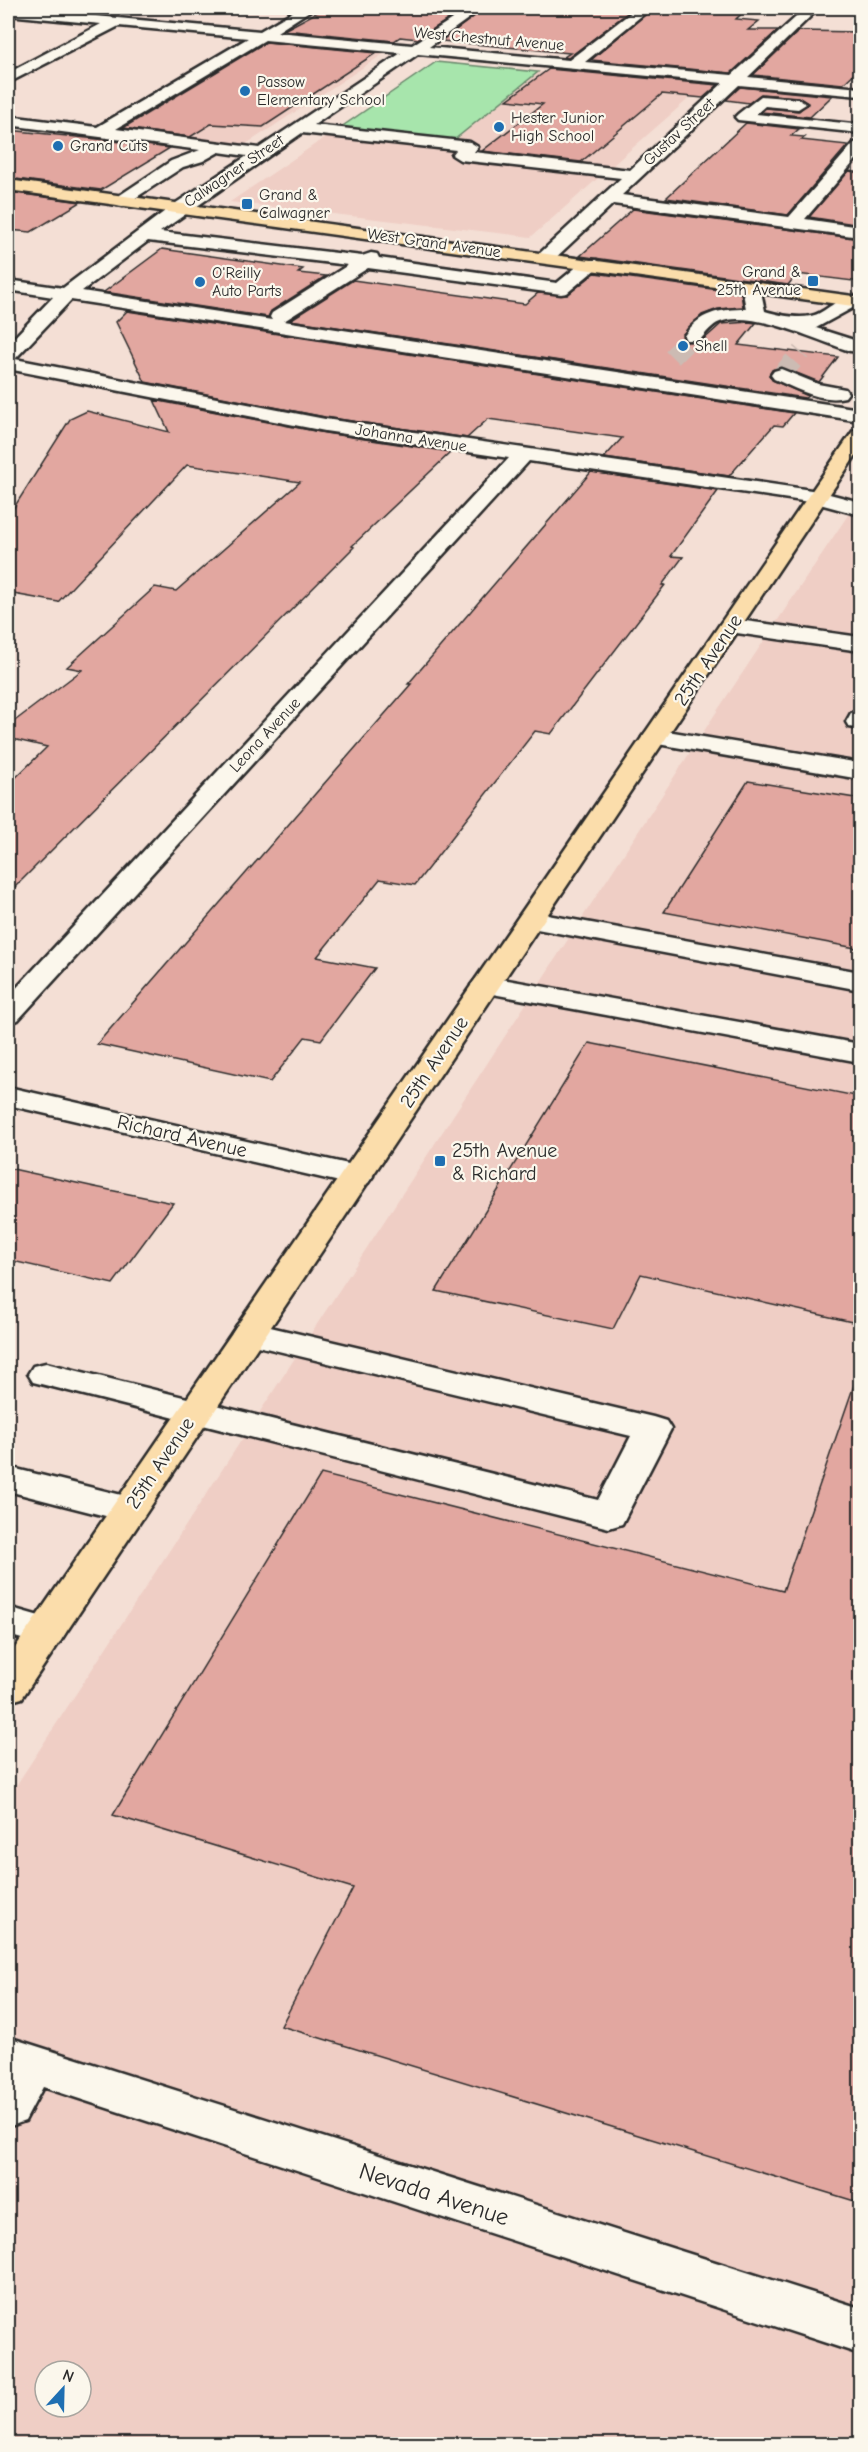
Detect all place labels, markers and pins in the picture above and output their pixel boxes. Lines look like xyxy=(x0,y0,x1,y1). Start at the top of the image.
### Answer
place label: Passow Elementary School xyxy=(257,73,385,109)
marker: Passow Elementary School xyxy=(238,84,252,98)
place label: Hester Junior High School xyxy=(511,109,604,145)
marker: Hester Junior High School xyxy=(492,120,506,134)
place label: Grand Cuts xyxy=(70,137,148,155)
marker: Grand Cuts xyxy=(51,139,65,153)
place label: Grand & Calwagner xyxy=(259,186,330,222)
marker: Grand & Calwagner xyxy=(240,197,254,211)
place label: Grand & 25th Avenue xyxy=(717,263,801,299)
place label: O'Reilly Auto Parts xyxy=(212,264,282,300)
marker: Grand & 25th Avenue xyxy=(806,274,820,288)
marker: O'Reilly Auto Parts xyxy=(193,275,207,289)
place label: Shell xyxy=(695,337,727,355)
marker: Shell xyxy=(676,339,690,353)
place label: 25th Avenue & Richard xyxy=(452,1139,557,1185)
marker: 25th Avenue & Richard xyxy=(433,1154,447,1168)

